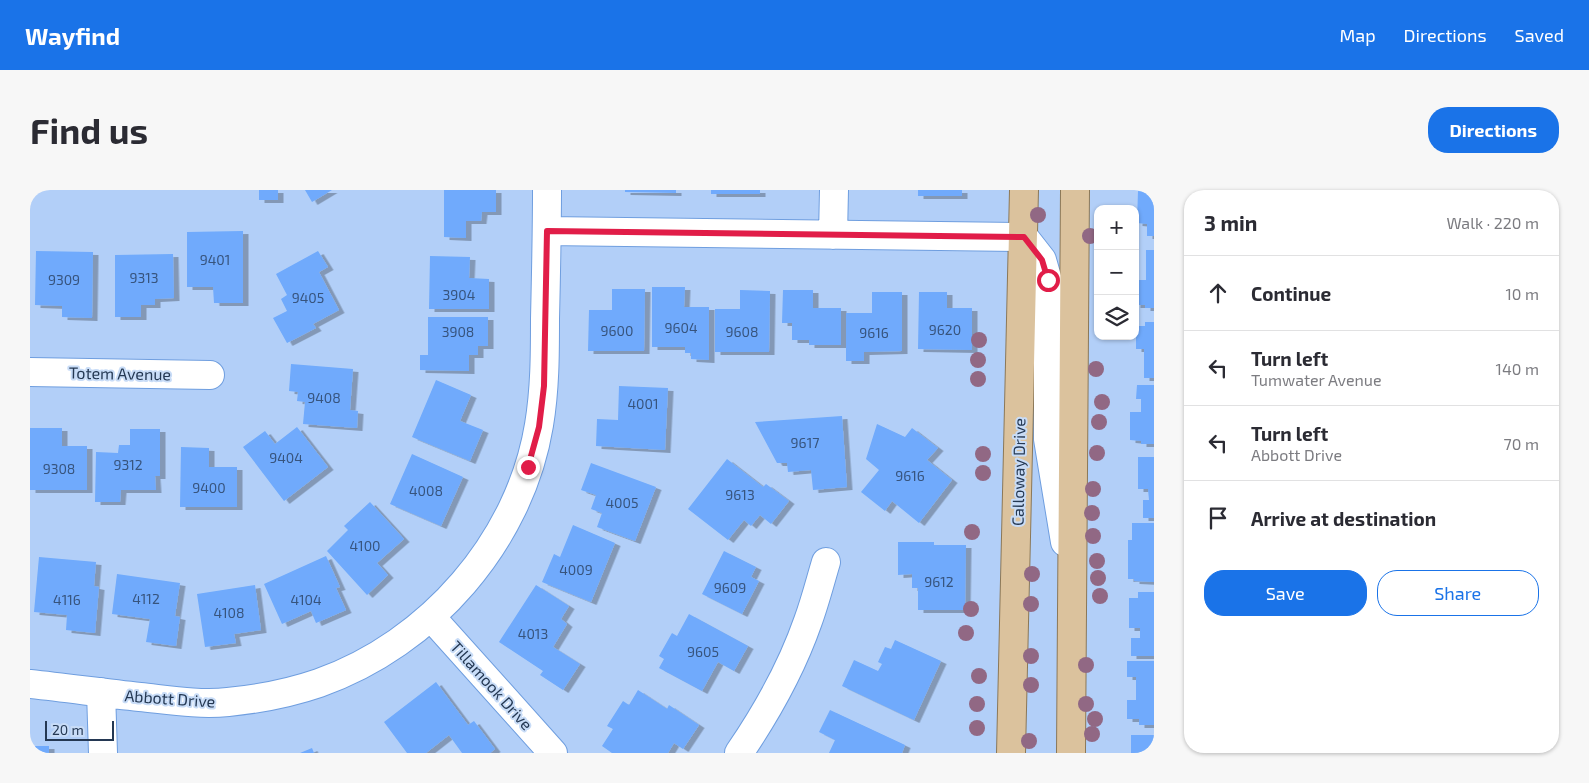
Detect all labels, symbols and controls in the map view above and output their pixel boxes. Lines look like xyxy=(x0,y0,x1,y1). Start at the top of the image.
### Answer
text: Wayfind xyxy=(25,21,120,50)
text: Map xyxy=(1339,24,1376,46)
text: Directions xyxy=(1404,24,1487,46)
text: Saved xyxy=(1515,24,1564,46)
button: Directions xyxy=(1428,107,1559,153)
text: Find us xyxy=(30,109,148,151)
map controls xyxy=(1094,205,1139,340)
button: + xyxy=(1094,205,1139,250)
text: 3 min xyxy=(1204,210,1257,235)
text: Walk · 220 m xyxy=(1446,213,1539,232)
button: − xyxy=(1094,250,1139,295)
house number: 9401 xyxy=(200,251,230,268)
house number: 9313 xyxy=(129,269,159,286)
route start xyxy=(1037,269,1060,292)
house number: 9309 xyxy=(48,271,80,288)
icon: ahead xyxy=(1204,279,1232,307)
text: Continue xyxy=(1251,282,1331,305)
text: 10 m xyxy=(1505,284,1539,303)
house number: 3904 xyxy=(443,286,475,303)
house number: 9405 xyxy=(292,289,324,306)
button: layers xyxy=(1094,295,1139,340)
house number: 9604 xyxy=(664,319,698,336)
house number: 9620 xyxy=(929,321,961,338)
house number: 9600 xyxy=(601,322,633,339)
house number: 3908 xyxy=(442,323,474,340)
house number: 9608 xyxy=(726,323,758,340)
house number: 9616 xyxy=(859,324,889,341)
text: Turn left xyxy=(1251,347,1328,370)
icon: left xyxy=(1204,354,1232,382)
text: 140 m xyxy=(1496,359,1539,378)
street label: Totem Avenue xyxy=(69,363,171,383)
text: Tumwater Avenue xyxy=(1251,370,1382,389)
house number: 9408 xyxy=(307,389,341,406)
house number: 4001 xyxy=(627,395,659,412)
street label: Calloway Drive xyxy=(1008,418,1028,526)
text: Turn left xyxy=(1251,422,1328,445)
icon: left xyxy=(1204,429,1232,457)
house number: 9617 xyxy=(791,434,819,451)
text: 70 m xyxy=(1504,434,1539,453)
text: Abbott Drive xyxy=(1251,445,1342,464)
house number: 9404 xyxy=(269,449,303,466)
house number: 9312 xyxy=(113,456,143,473)
route end xyxy=(517,456,540,479)
house number: 9308 xyxy=(43,460,75,477)
house number: 9616 xyxy=(895,467,925,484)
house number: 9400 xyxy=(192,479,226,496)
house number: 4008 xyxy=(409,482,443,499)
house number: 9613 xyxy=(725,486,755,503)
house number: 4005 xyxy=(606,494,639,511)
icon: arrive xyxy=(1204,504,1232,532)
text: Arrive at destination xyxy=(1251,507,1436,530)
house number: 4100 xyxy=(349,537,381,554)
house number: 4009 xyxy=(559,561,593,578)
button: Save xyxy=(1204,570,1367,616)
button: Share xyxy=(1377,570,1539,616)
house number: 9612 xyxy=(924,573,954,590)
house number: 9609 xyxy=(714,579,746,596)
house number: 4112 xyxy=(132,590,160,607)
house number: 4116 xyxy=(53,591,81,608)
house number: 4104 xyxy=(290,591,322,608)
house number: 4108 xyxy=(213,604,245,621)
house number: 4013 xyxy=(518,625,548,642)
street label: Tillamook Drive xyxy=(447,637,537,733)
house number: 9605 xyxy=(687,643,719,660)
street label: Abbott Drive xyxy=(124,685,216,711)
scale bar xyxy=(45,718,114,741)
text: 20 m xyxy=(52,721,84,738)

